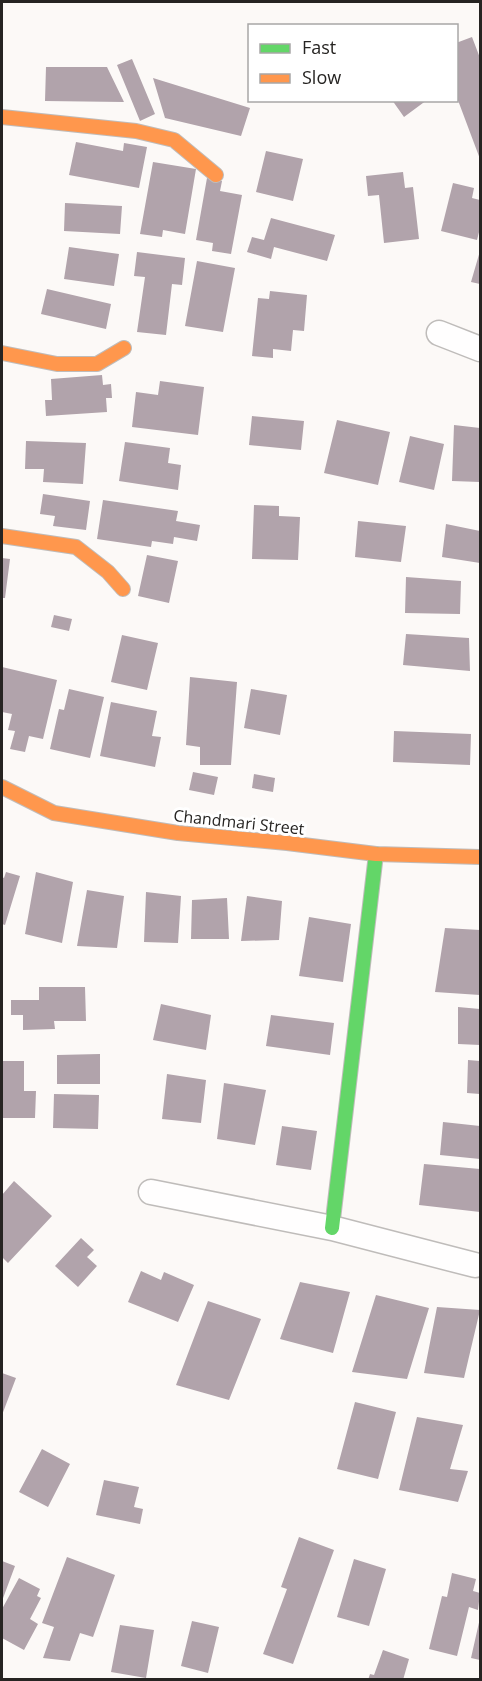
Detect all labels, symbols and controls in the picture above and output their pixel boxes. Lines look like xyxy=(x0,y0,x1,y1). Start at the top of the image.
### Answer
legend xyxy=(248,24,458,102)
text: Fast xyxy=(302,35,336,59)
text: Slow xyxy=(302,65,341,89)
street label: Chandmari Street xyxy=(172,804,306,840)

